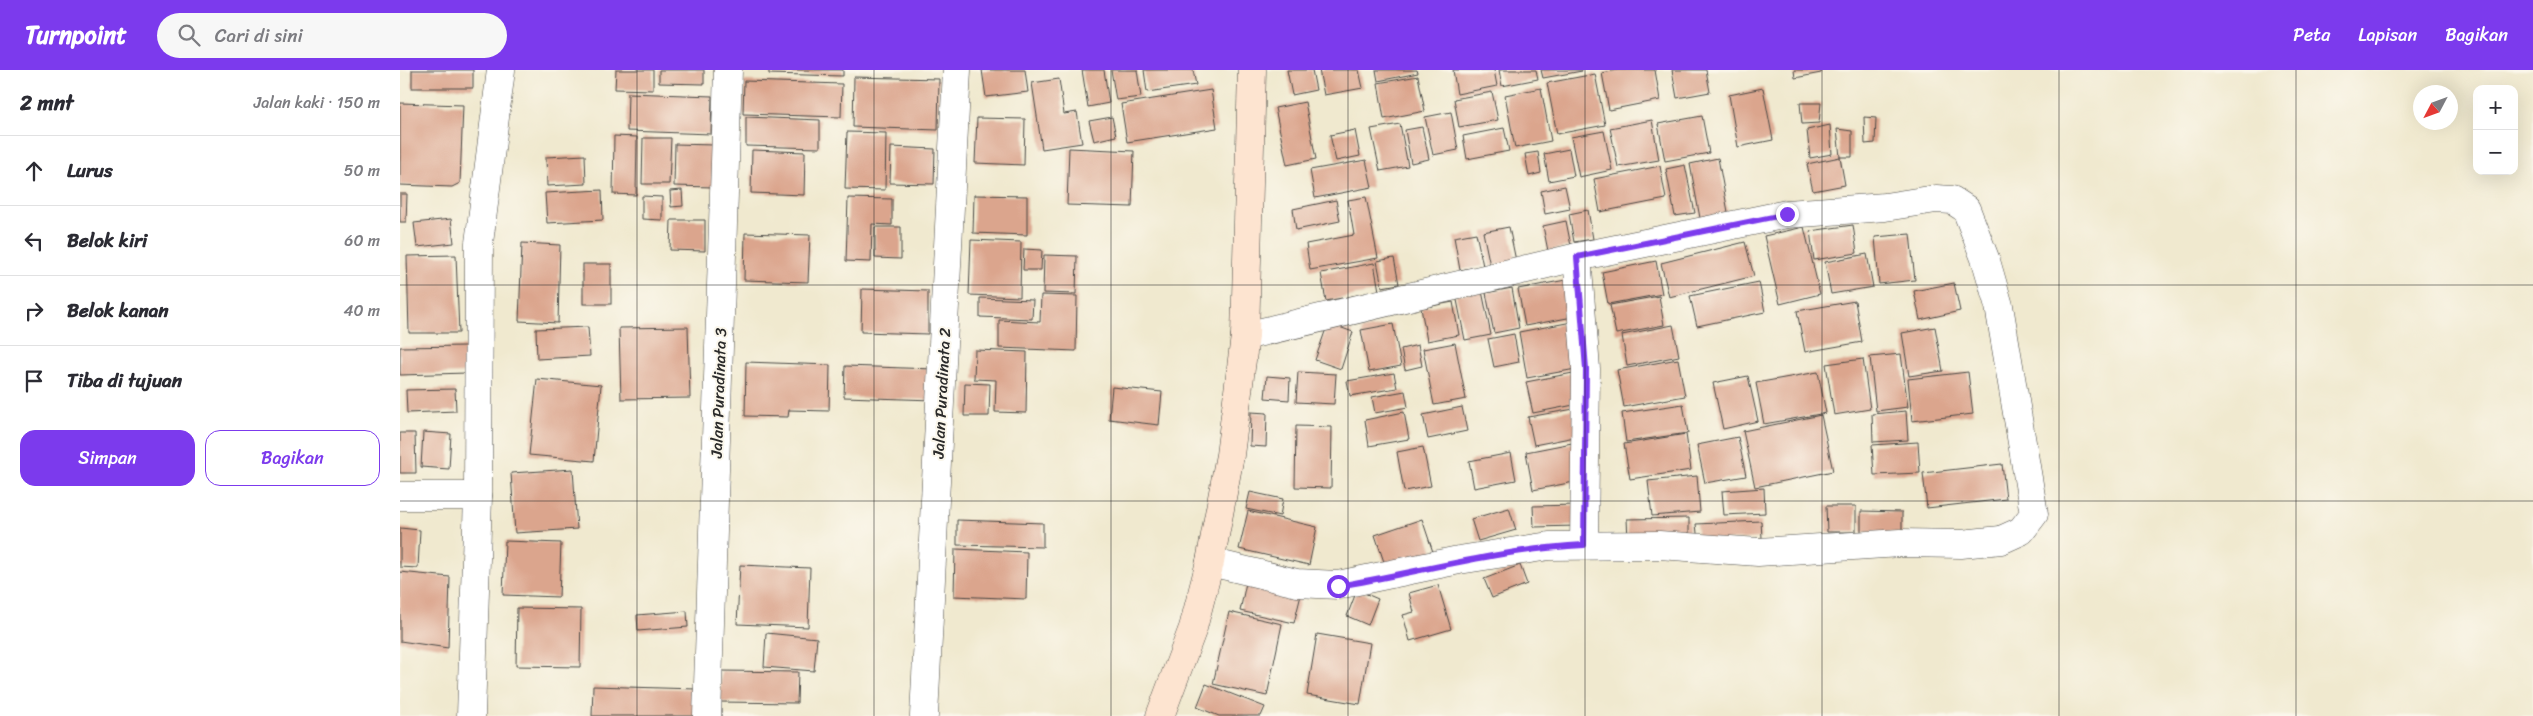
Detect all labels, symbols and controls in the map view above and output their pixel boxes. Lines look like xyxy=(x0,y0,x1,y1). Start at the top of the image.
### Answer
search box xyxy=(157,13,507,58)
text: Turnpoint xyxy=(25,14,127,56)
text: Cari di sini xyxy=(215,19,303,52)
text: Peta xyxy=(2293,19,2330,51)
text: Lapisan xyxy=(2358,19,2417,51)
text: Bagikan xyxy=(2445,19,2508,51)
icon: search xyxy=(175,21,203,49)
text: 2 mnt xyxy=(20,84,74,122)
north arrow xyxy=(2413,85,2458,130)
map controls xyxy=(2473,85,2518,175)
button: + xyxy=(2473,85,2518,130)
text: Jalan kaki · 150 m xyxy=(254,88,380,117)
button: − xyxy=(2473,130,2518,175)
text: Lurus xyxy=(67,154,113,187)
text: 50 m xyxy=(344,156,380,185)
icon: ahead xyxy=(20,157,48,185)
route end xyxy=(1776,203,1799,226)
text: Belok kiri xyxy=(67,224,147,257)
text: 60 m xyxy=(344,226,380,255)
icon: left xyxy=(20,227,48,255)
text: Belok kanan xyxy=(67,294,169,327)
text: 40 m xyxy=(343,296,380,325)
icon: right xyxy=(20,297,48,325)
street label: Jalan Puradinata 3 xyxy=(702,327,735,460)
street label: Jalan Puradinata 2 xyxy=(924,327,959,460)
text: Tiba di tujuan xyxy=(67,364,182,397)
icon: arrive xyxy=(20,367,48,395)
button: Simpan xyxy=(20,430,195,486)
button: Bagikan xyxy=(205,430,380,486)
route start xyxy=(1327,575,1350,598)

